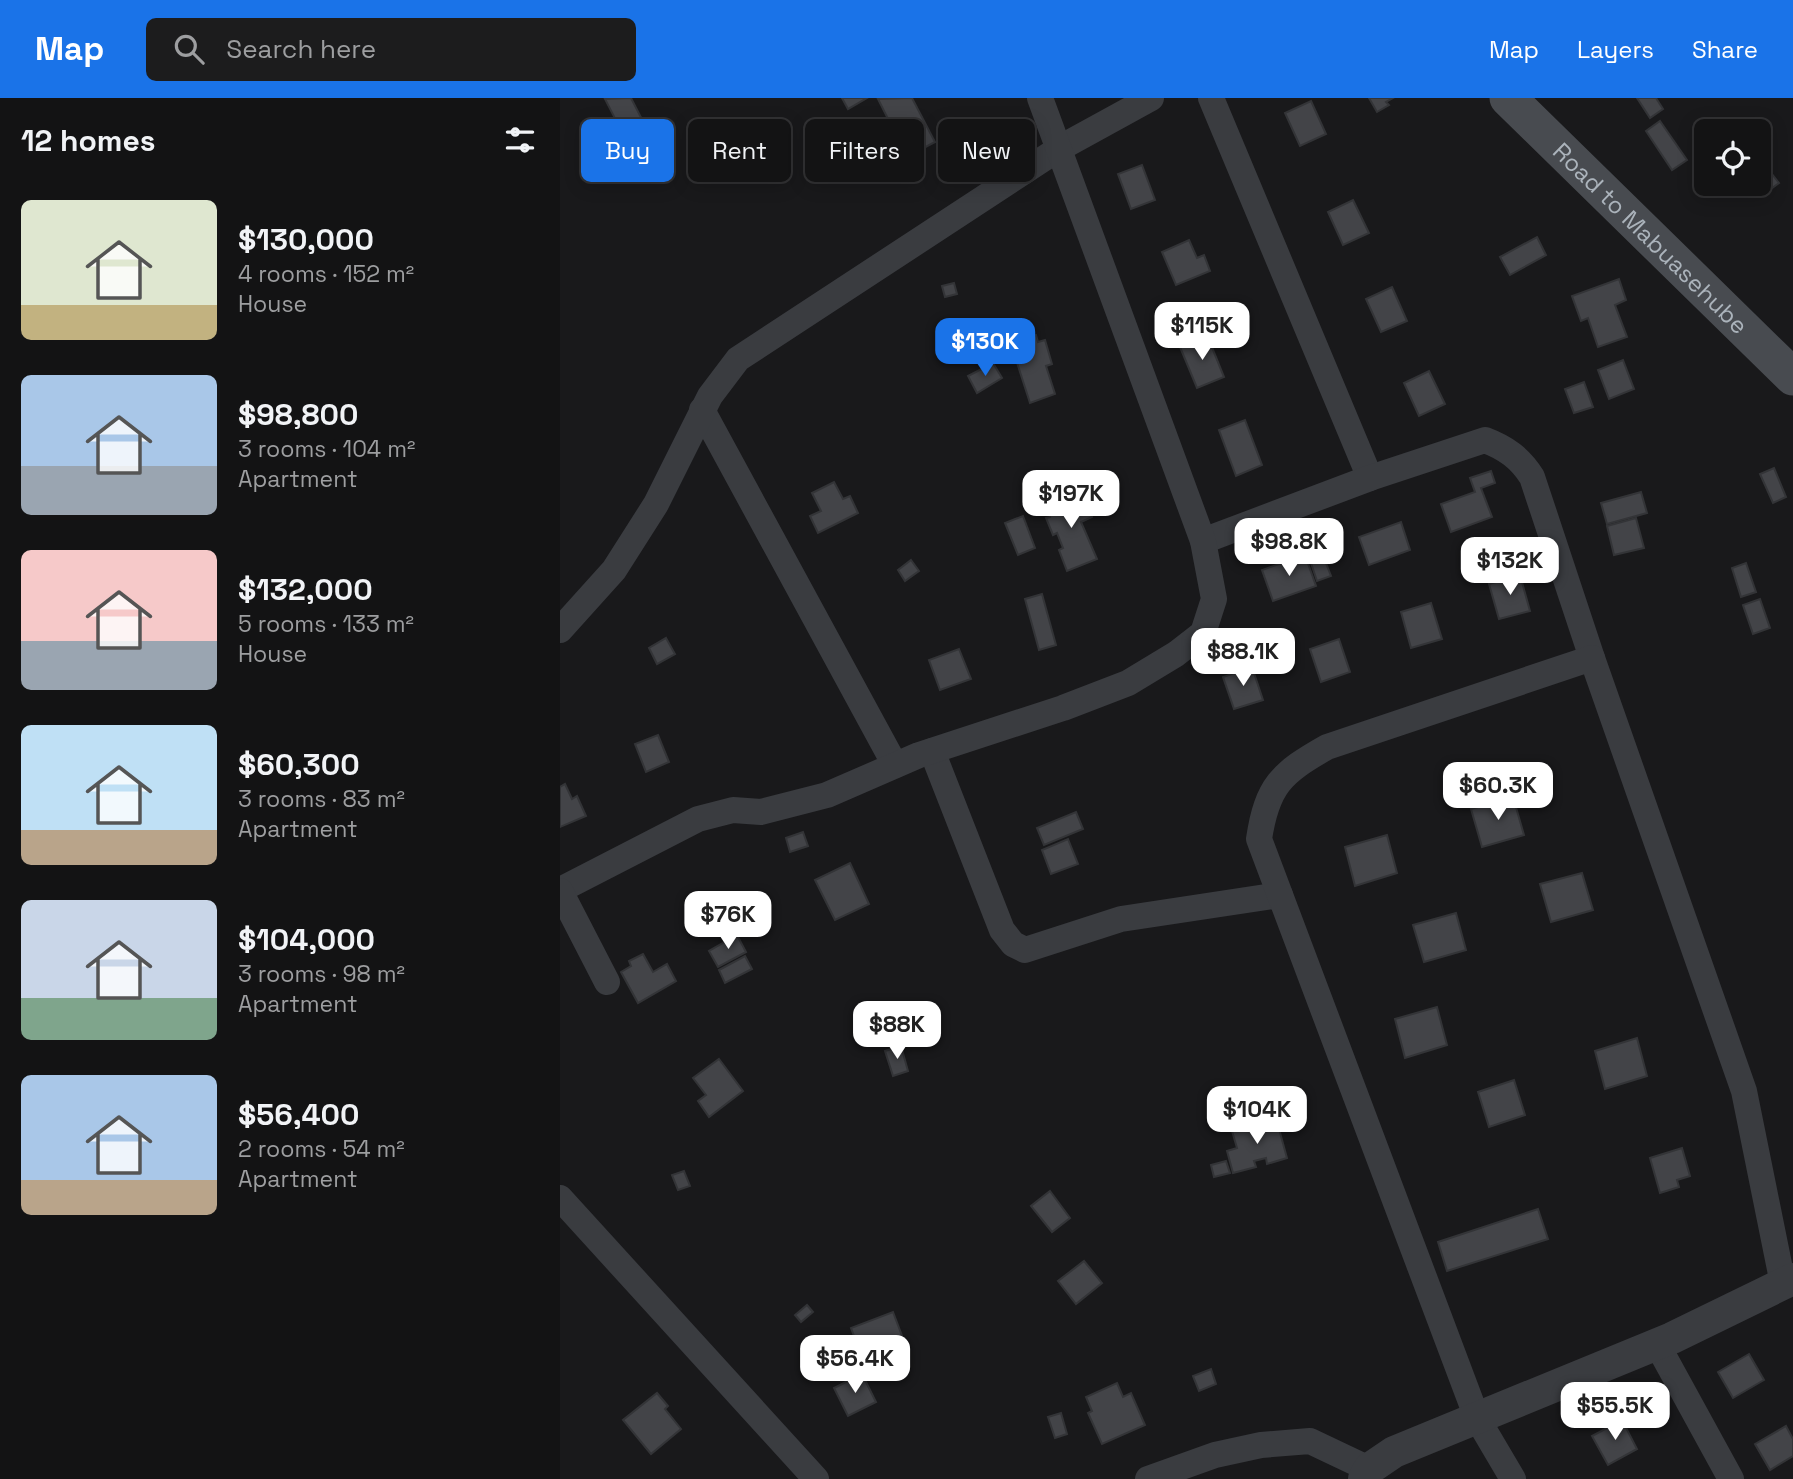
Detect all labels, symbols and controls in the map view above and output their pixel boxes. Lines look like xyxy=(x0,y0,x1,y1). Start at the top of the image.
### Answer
search box xyxy=(146,18,636,81)
text: Map xyxy=(35,28,104,70)
icon: search xyxy=(170,30,208,68)
text: Search here xyxy=(226,32,376,66)
text: Map xyxy=(1489,34,1539,65)
text: Layers xyxy=(1577,34,1654,65)
text: Share xyxy=(1692,34,1758,65)
chip: Buy xyxy=(581,119,674,182)
chip: Rent xyxy=(688,119,791,182)
chip: Filters xyxy=(805,119,924,182)
chip: New xyxy=(938,119,1035,182)
map controls xyxy=(1694,119,1771,196)
button: locate xyxy=(1694,119,1771,196)
text: 12 homes xyxy=(21,121,156,160)
icon: filters xyxy=(501,121,539,159)
street label: Road to Mabuasehube xyxy=(1547,136,1755,340)
text: $130,000 xyxy=(238,220,374,259)
icon: home xyxy=(77,228,161,312)
text: 4 rooms · 152 m² xyxy=(238,259,414,289)
text: House xyxy=(238,289,307,319)
pin: $115K xyxy=(1153,302,1251,362)
text: $115K xyxy=(1171,310,1233,340)
pin: $130K xyxy=(936,318,1034,378)
text: $130K xyxy=(951,326,1019,356)
text: $98,800 xyxy=(238,395,358,434)
icon: home xyxy=(77,403,161,487)
text: 3 rooms · 104 m² xyxy=(238,434,415,464)
text: Apartment xyxy=(238,464,358,494)
pin: $197K xyxy=(1022,470,1120,530)
text: $197K xyxy=(1038,478,1104,508)
pin: $98.8K xyxy=(1232,518,1346,578)
text: $98.8K xyxy=(1250,526,1328,556)
pin: $132K xyxy=(1461,538,1559,597)
text: $132K xyxy=(1477,545,1543,575)
text: $132,000 xyxy=(238,570,373,609)
icon: home xyxy=(77,578,161,662)
text: 5 rooms · 133 m² xyxy=(238,609,414,639)
pin: $88.1K xyxy=(1186,628,1300,688)
text: $88.1K xyxy=(1207,636,1279,666)
text: House xyxy=(238,639,307,669)
text: $60,300 xyxy=(238,745,360,784)
icon: home xyxy=(77,753,161,837)
pin: $60.3K xyxy=(1441,762,1555,822)
text: $60.3K xyxy=(1459,770,1537,800)
text: 3 rooms · 83 m² xyxy=(238,784,405,814)
text: Apartment xyxy=(238,814,358,844)
pin: $76K xyxy=(687,892,769,951)
text: $76K xyxy=(700,899,756,929)
text: $104,000 xyxy=(238,920,375,959)
icon: home xyxy=(77,928,161,1012)
text: 3 rooms · 98 m² xyxy=(238,959,405,989)
text: Apartment xyxy=(238,989,358,1019)
pin: $88K xyxy=(856,1002,938,1061)
text: $88K xyxy=(869,1009,925,1039)
pin: $104K xyxy=(1208,1086,1306,1146)
text: $104K xyxy=(1223,1094,1291,1124)
text: $56,400 xyxy=(238,1095,359,1134)
icon: home xyxy=(77,1103,161,1187)
text: 2 rooms · 54 m² xyxy=(238,1134,405,1164)
text: Apartment xyxy=(238,1164,358,1194)
pin: $56.4K xyxy=(798,1336,912,1395)
text: $56.4K xyxy=(816,1343,894,1373)
pin: $55.5K xyxy=(1558,1382,1672,1442)
text: $55.5K xyxy=(1577,1390,1653,1420)

